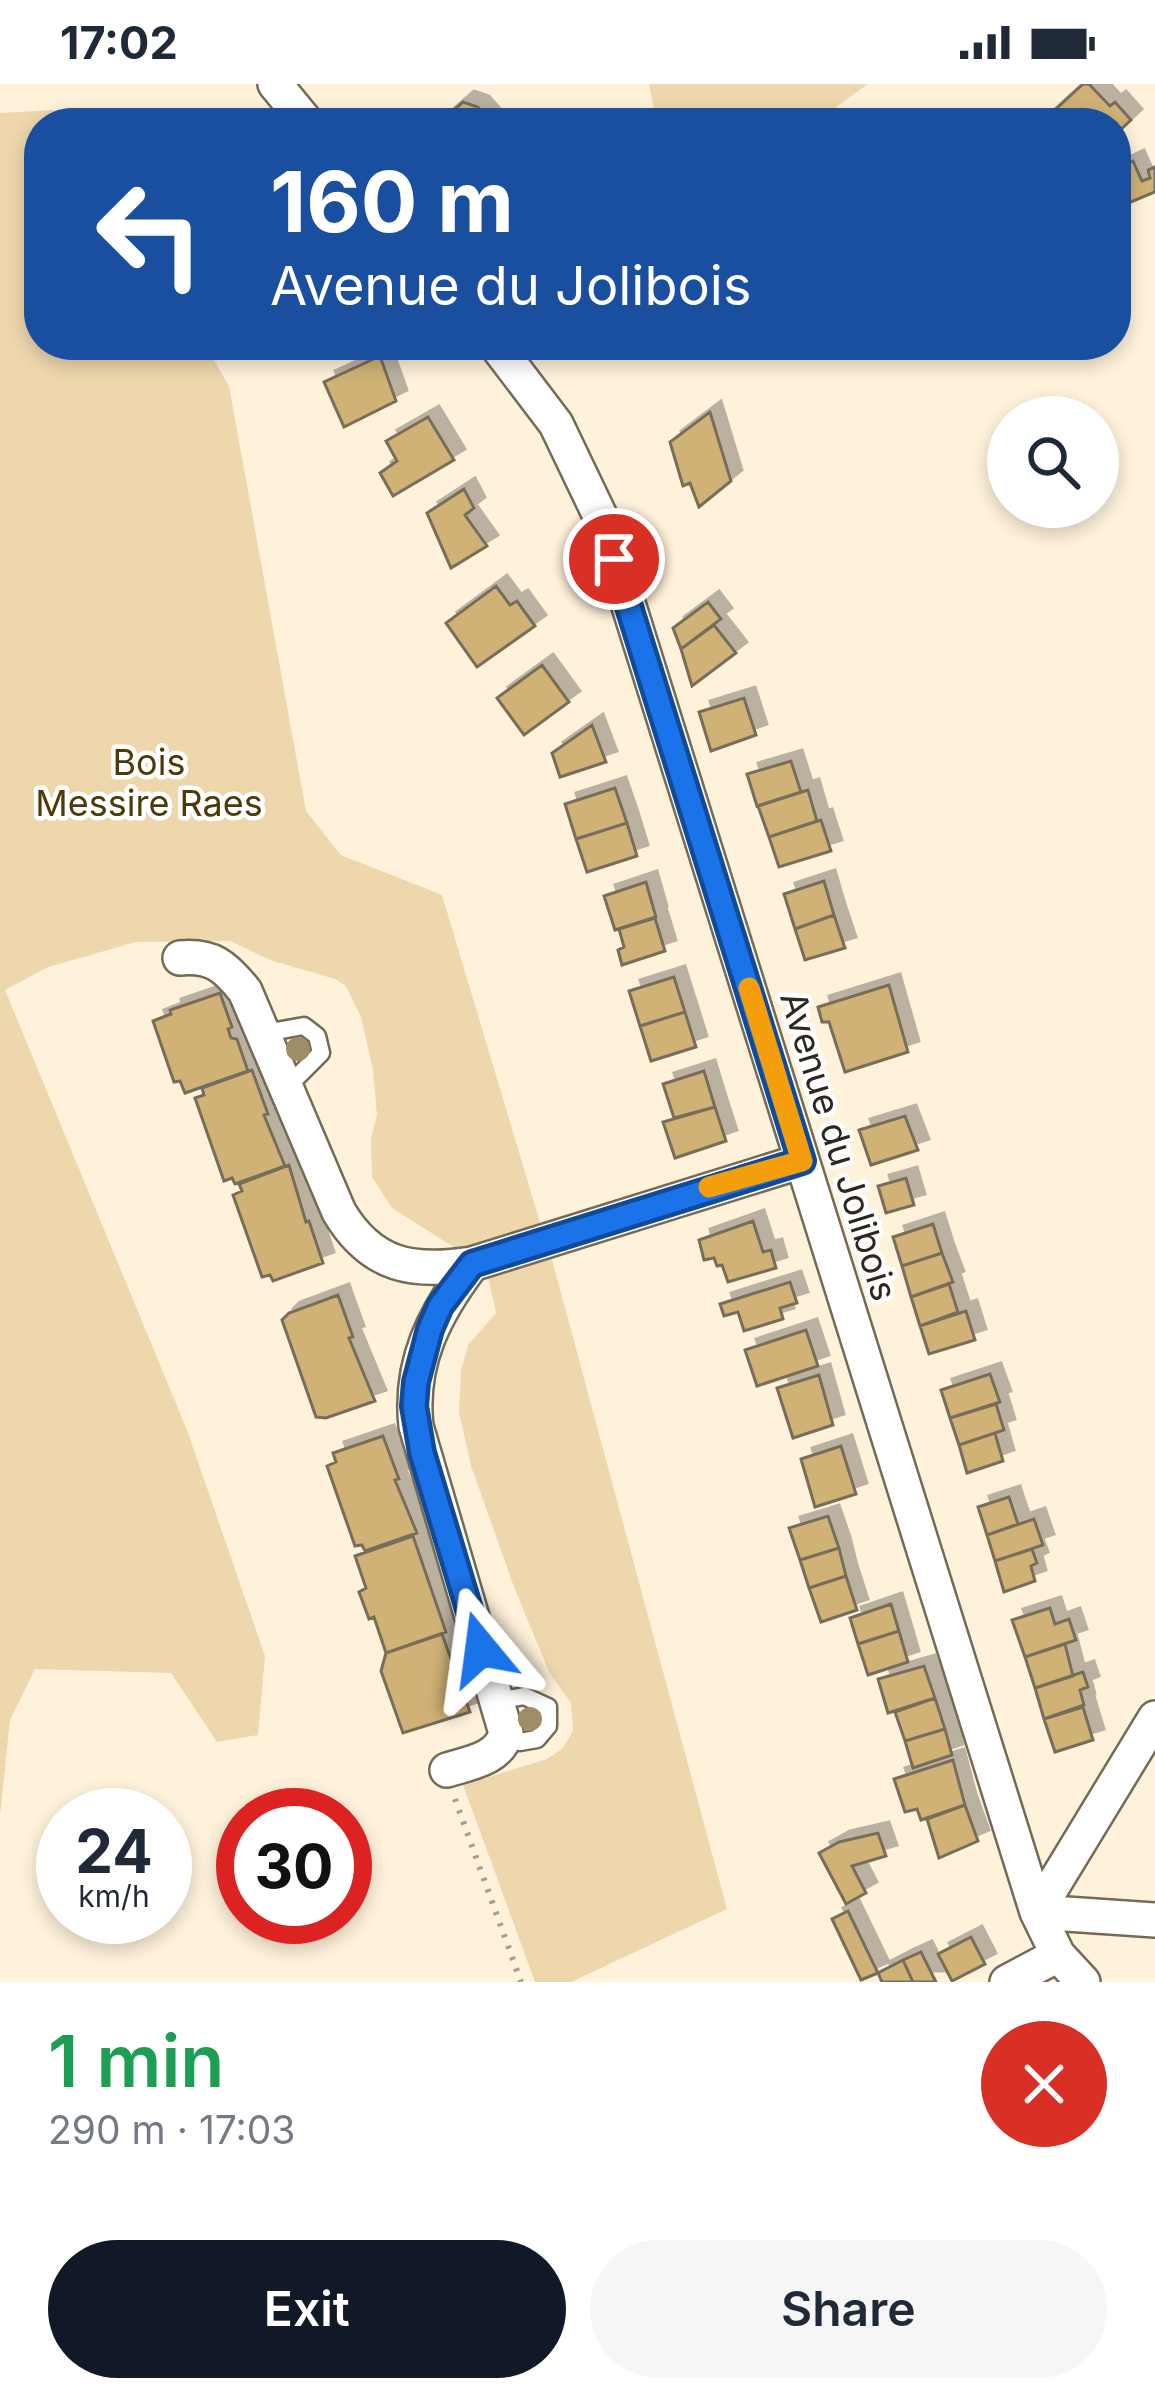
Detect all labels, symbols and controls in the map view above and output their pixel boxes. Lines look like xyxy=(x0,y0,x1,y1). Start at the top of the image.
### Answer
text: 17:02 xyxy=(60,15,178,70)
text: 160 m xyxy=(270,151,514,252)
icon: left xyxy=(72,156,228,312)
text: Avenue du Jolibois xyxy=(270,253,751,318)
map controls xyxy=(987,396,1119,528)
button: search xyxy=(987,396,1119,528)
pin xyxy=(563,508,665,610)
icon: arrive xyxy=(581,526,647,592)
park label: Bois Messire Raes xyxy=(35,740,263,825)
street label: Avenue du Jolibois xyxy=(771,986,907,1306)
position arrow xyxy=(418,1586,544,1712)
speed limit sign: 30 xyxy=(216,1788,372,1944)
text: 24 xyxy=(75,1815,153,1887)
text: km/h xyxy=(78,1878,150,1914)
text: 1 min xyxy=(48,2017,224,2104)
button: close xyxy=(981,2021,1107,2147)
text: 290 m · 17:03 xyxy=(48,2106,295,2153)
button: Exit xyxy=(48,2240,566,2378)
button: Share xyxy=(590,2240,1107,2378)

